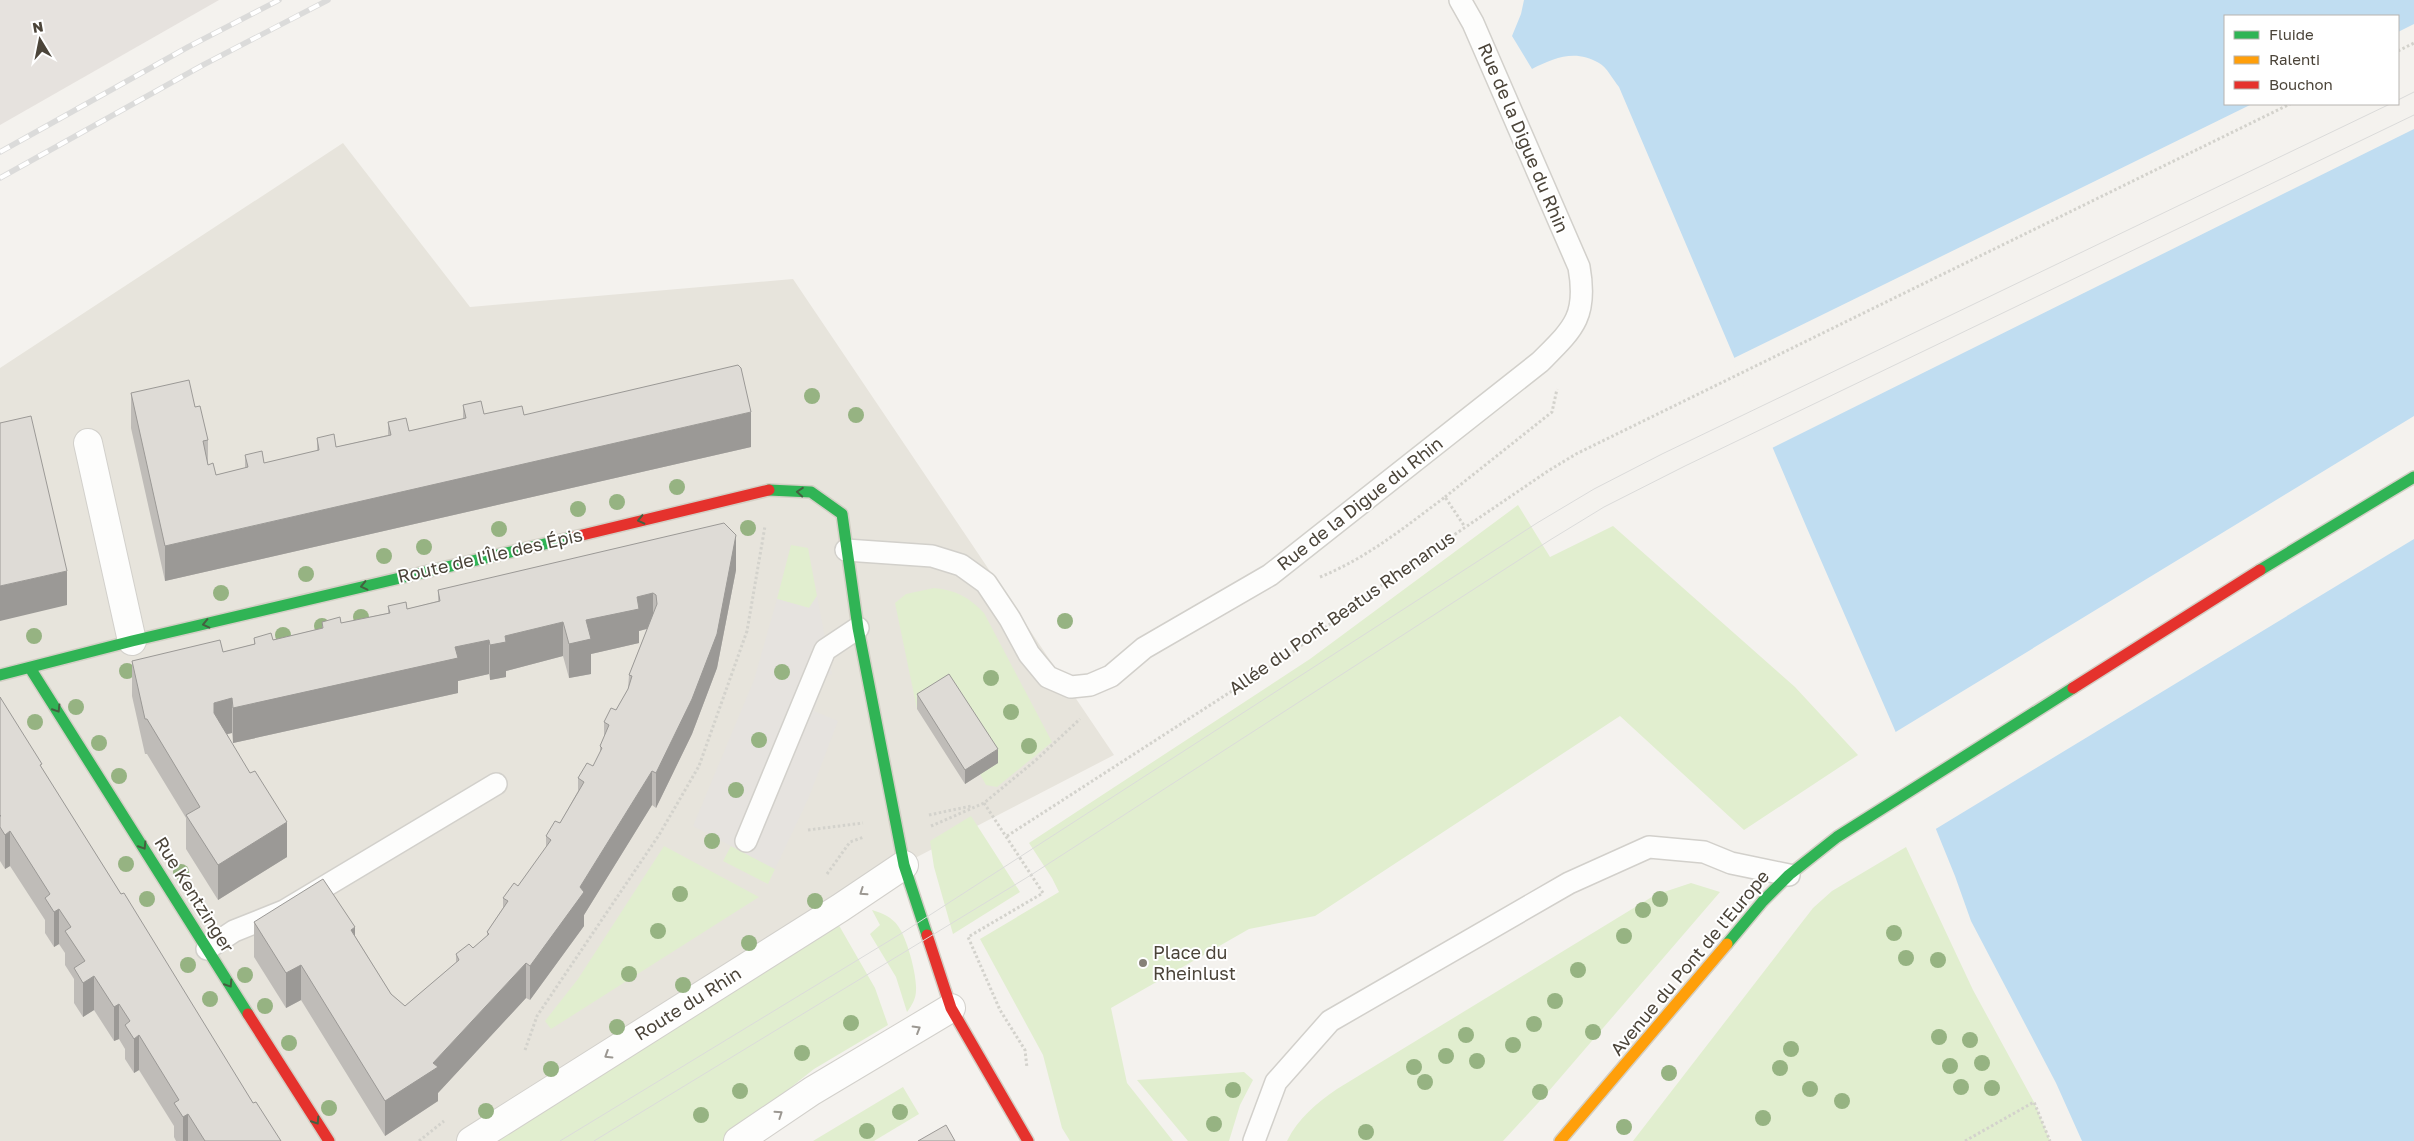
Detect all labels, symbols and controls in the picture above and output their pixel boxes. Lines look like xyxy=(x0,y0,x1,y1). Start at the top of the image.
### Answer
north arrow xyxy=(15,15,65,65)
legend xyxy=(2224,15,2399,105)
text: N xyxy=(31,17,44,36)
text: Fluide xyxy=(2269,25,2314,43)
street label: Rue de la Digue du Rhin xyxy=(1474,39,1574,236)
text: Ralenti xyxy=(2269,50,2320,68)
text: Bouchon xyxy=(2269,75,2333,93)
street label: Rue de la Digue du Rhin xyxy=(1272,432,1447,575)
one-way arrow xyxy=(796,486,804,497)
one-way arrow xyxy=(637,514,646,525)
street label: Route de l'Île des Épis xyxy=(395,523,584,587)
street label: Allée du Pont Beatus Rhenanus xyxy=(1224,525,1459,699)
one-way arrow xyxy=(360,580,369,591)
one-way arrow xyxy=(201,618,210,629)
one-way arrow xyxy=(50,703,60,712)
street label: Rue Kentzinger xyxy=(150,833,239,956)
one-way arrow xyxy=(136,841,146,850)
street label: Avenue du Pont de l'Europe xyxy=(1605,865,1773,1060)
one-way arrow xyxy=(860,886,869,895)
place label: Place du Rheinlust xyxy=(1153,941,1236,984)
marker: Place du Rheinlust xyxy=(1137,957,1149,969)
street label: Route du Rhin xyxy=(630,962,745,1045)
one-way arrow xyxy=(223,979,232,988)
one-way arrow xyxy=(911,1025,920,1035)
one-way arrow xyxy=(604,1048,613,1058)
one-way arrow xyxy=(773,1111,782,1120)
one-way arrow xyxy=(310,1116,320,1125)

